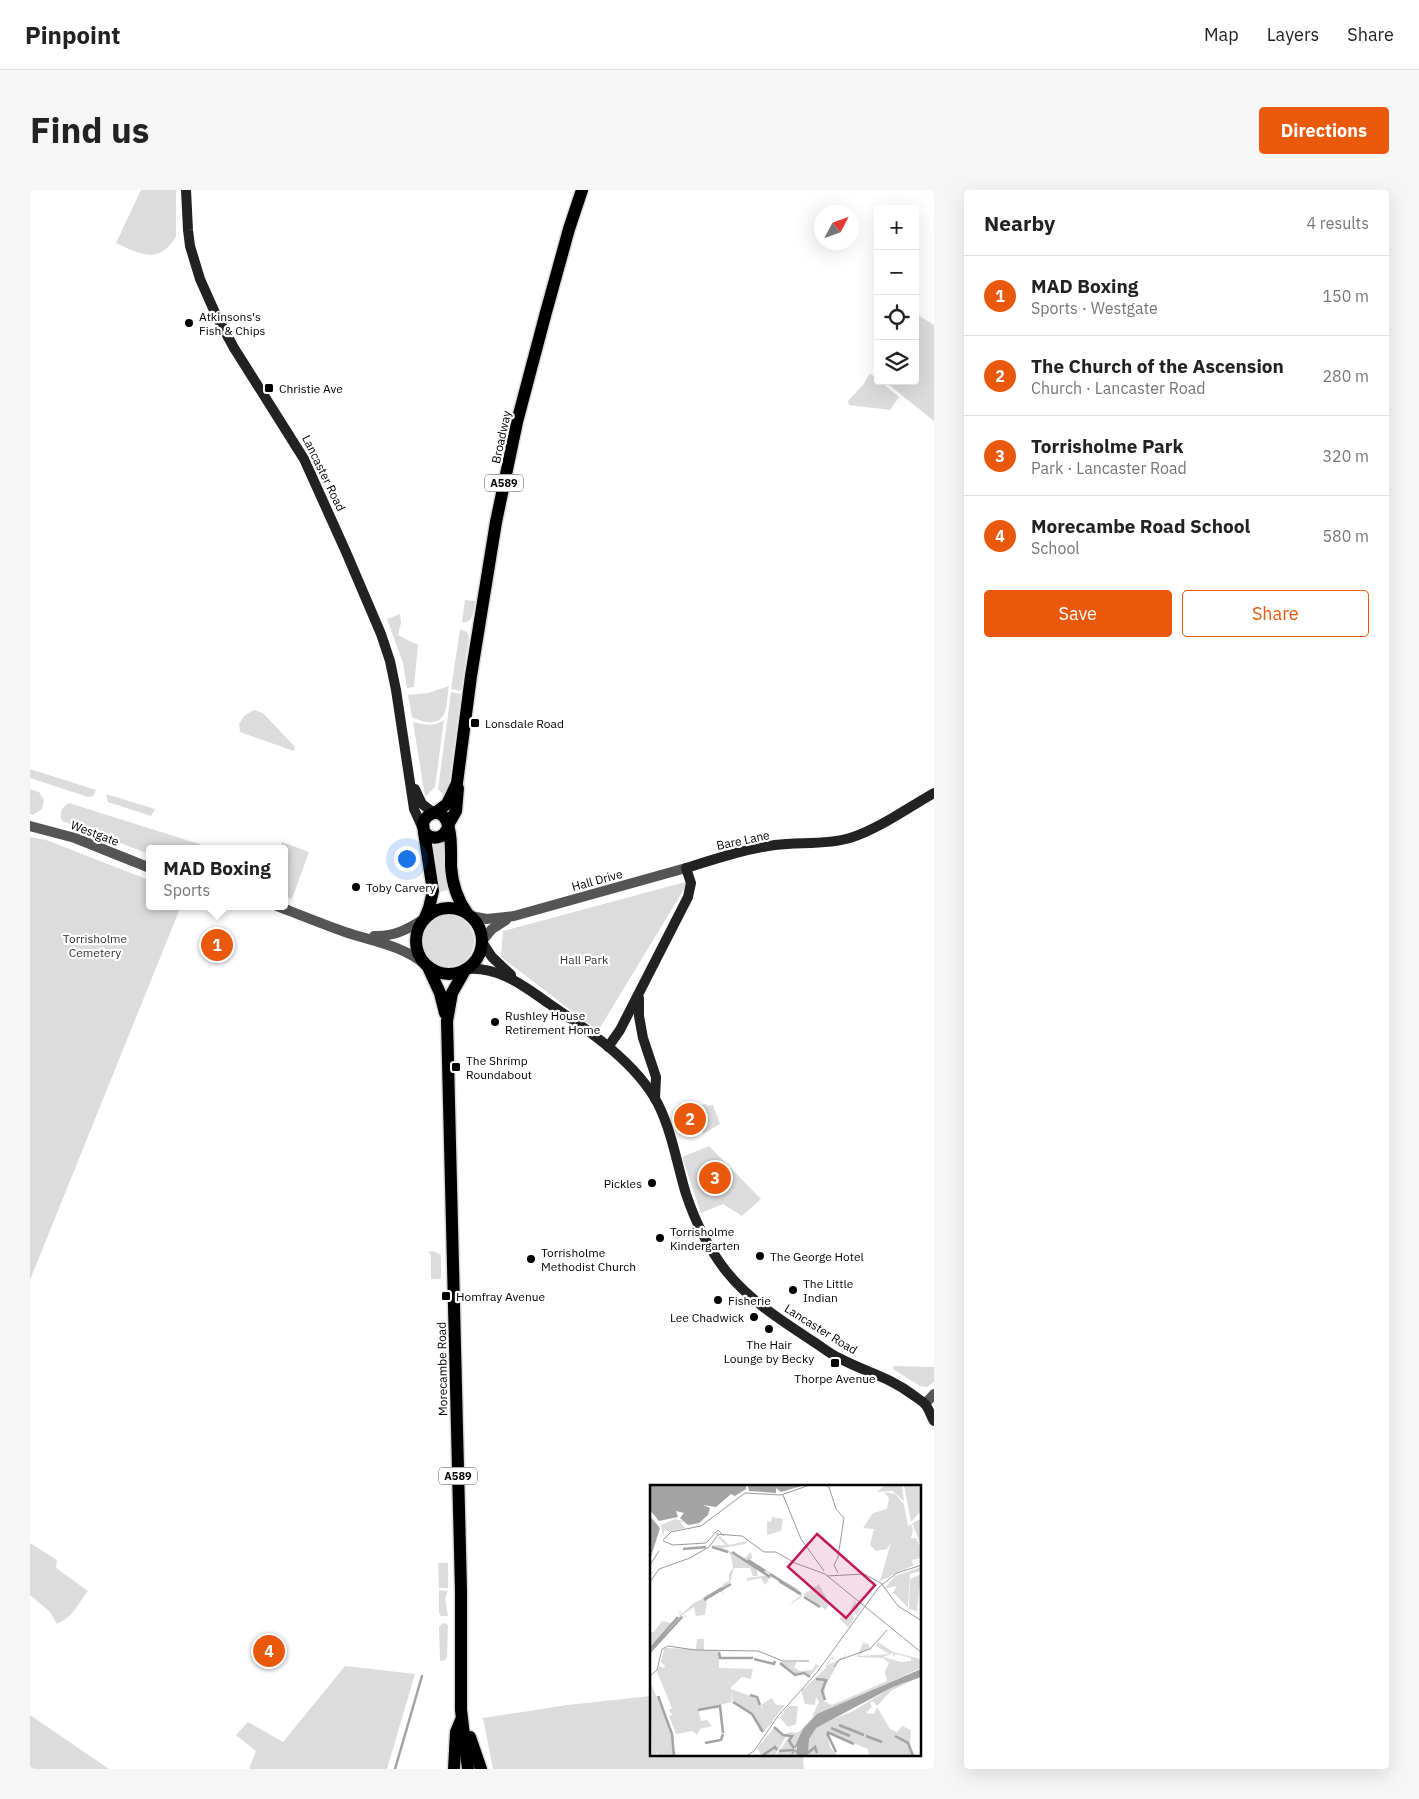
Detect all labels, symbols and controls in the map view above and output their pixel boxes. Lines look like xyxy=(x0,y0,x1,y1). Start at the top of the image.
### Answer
text: Pinpoint xyxy=(25,19,120,51)
text: Map xyxy=(1204,23,1239,46)
text: Layers xyxy=(1267,23,1319,46)
text: Share xyxy=(1347,23,1394,46)
text: Find us xyxy=(30,107,149,153)
button: Directions xyxy=(1259,107,1389,154)
north arrow xyxy=(814,205,859,250)
map controls xyxy=(874,205,919,385)
button: + xyxy=(874,205,919,250)
text: Nearby xyxy=(984,209,1055,237)
text: 4 results xyxy=(1306,213,1369,233)
button: − xyxy=(874,250,919,295)
text: MAD Boxing xyxy=(1031,274,1138,298)
text: 1 xyxy=(995,286,1005,306)
text: 150 m xyxy=(1322,286,1369,306)
button: locate xyxy=(874,295,919,340)
text: Sports · Westgate xyxy=(1031,298,1158,318)
place label: Atkinsons's Fish & Chips xyxy=(199,309,266,338)
marker: Atkinsons's Fish & Chips xyxy=(183,317,195,329)
button: layers xyxy=(874,340,919,385)
text: The Church of the Ascension xyxy=(1031,354,1284,378)
text: 2 xyxy=(995,366,1005,386)
text: 280 m xyxy=(1322,366,1369,386)
text: Church · Lancaster Road xyxy=(1031,378,1205,398)
place label: Christie Ave xyxy=(279,381,343,396)
marker: Christie Ave xyxy=(263,382,275,394)
street label: Broadway xyxy=(488,409,514,465)
street label: Lancaster Road xyxy=(299,432,349,514)
text: Torrisholme Park xyxy=(1031,434,1184,458)
text: 3 xyxy=(995,446,1005,466)
text: 320 m xyxy=(1322,446,1369,466)
text: Park · Lancaster Road xyxy=(1031,458,1187,478)
road number: A589 xyxy=(485,474,523,492)
text: Morecambe Road School xyxy=(1031,514,1250,538)
text: 4 xyxy=(995,526,1005,546)
text: 580 m xyxy=(1322,526,1369,546)
text: School xyxy=(1031,538,1080,558)
button: Save xyxy=(984,590,1172,637)
button: Share xyxy=(1182,590,1369,637)
place label: Lonsdale Road xyxy=(485,716,564,731)
marker: Lonsdale Road xyxy=(469,717,481,729)
street label: Westgate xyxy=(69,817,122,849)
street label: Bare Lane xyxy=(715,827,771,853)
popup xyxy=(146,845,288,910)
your location xyxy=(394,846,420,872)
text: MAD Boxing xyxy=(163,856,271,880)
street label: Hall Drive xyxy=(570,866,624,894)
text: Sports xyxy=(163,880,210,900)
place label: Toby Carvery xyxy=(366,880,436,895)
marker: Toby Carvery xyxy=(350,881,362,893)
pin: 1 xyxy=(201,926,233,964)
park label: Torrisholme Cemetery xyxy=(63,931,128,960)
park label: Hall Park xyxy=(560,952,609,967)
place label: Rushley House Retirement Home xyxy=(505,1008,601,1037)
marker: Rushley House Retirement Home xyxy=(489,1016,501,1028)
place label: The Shrimp Roundabout xyxy=(466,1053,532,1082)
marker: The Shrimp Roundabout xyxy=(450,1061,462,1073)
pin: 2 xyxy=(674,1100,706,1138)
pin: 3 xyxy=(699,1159,731,1197)
place label: Pickles xyxy=(604,1176,642,1191)
marker: Pickles xyxy=(646,1177,658,1189)
place label: Torrisholme Kindergarten xyxy=(670,1224,740,1253)
marker: Torrisholme Kindergarten xyxy=(654,1232,666,1244)
place label: Torrisholme Methodist Church xyxy=(541,1245,636,1274)
place label: The George Hotel xyxy=(770,1249,864,1264)
marker: The George Hotel xyxy=(754,1250,766,1262)
marker: Torrisholme Methodist Church xyxy=(525,1253,537,1265)
place label: The Little Indian xyxy=(803,1276,854,1305)
marker: The Little Indian xyxy=(787,1284,799,1296)
place label: Homfray Avenue xyxy=(456,1289,546,1304)
marker: Homfray Avenue xyxy=(440,1290,452,1302)
place label: Fisherie xyxy=(728,1293,771,1308)
marker: Fisherie xyxy=(712,1294,724,1306)
street label: Lancaster Road xyxy=(782,1301,860,1357)
place label: Lee Chadwick xyxy=(670,1310,745,1325)
marker: Lee Chadwick xyxy=(748,1311,760,1323)
street label: Morecambe Road xyxy=(434,1322,450,1416)
marker: The Hair Lounge by Becky xyxy=(763,1323,775,1335)
place label: The Hair Lounge by Becky xyxy=(724,1337,814,1366)
marker: Thorpe Avenue xyxy=(829,1357,841,1369)
place label: Thorpe Avenue xyxy=(794,1371,876,1386)
road number: A589 xyxy=(439,1468,477,1484)
inset map xyxy=(650,1485,922,1756)
pin: 4 xyxy=(253,1632,285,1670)

